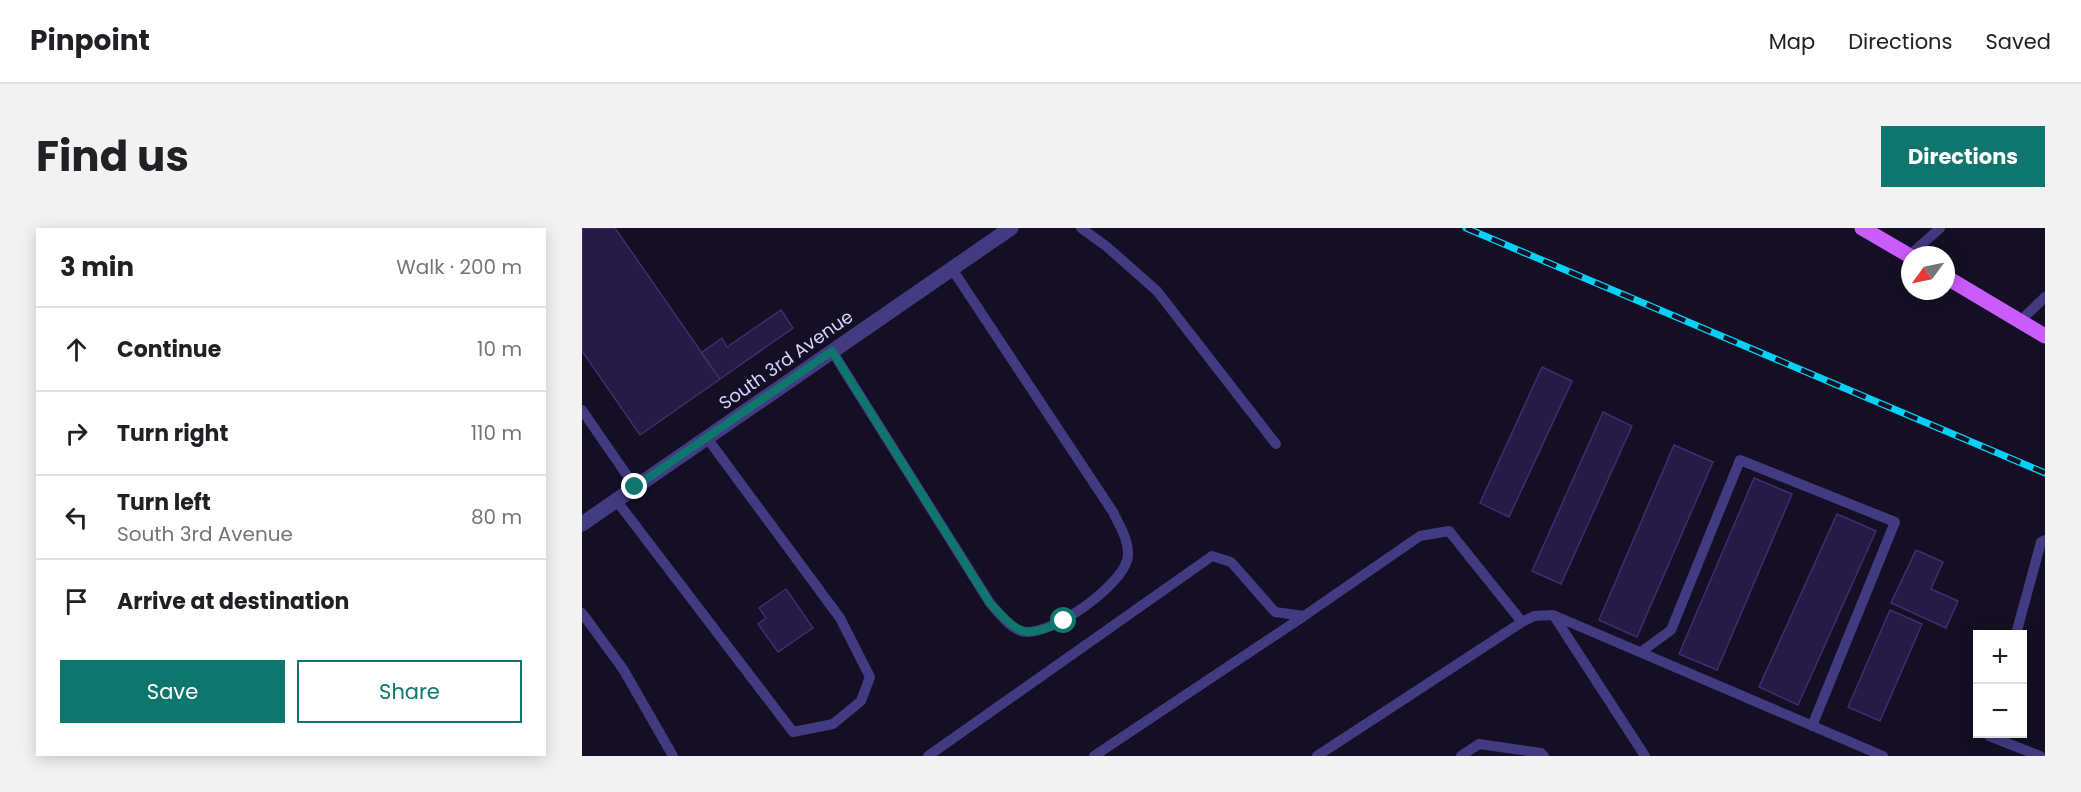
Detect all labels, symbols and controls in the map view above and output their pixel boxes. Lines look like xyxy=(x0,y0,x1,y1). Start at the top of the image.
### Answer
text: Pinpoint xyxy=(30,21,150,60)
text: Map xyxy=(1769,27,1815,56)
text: Directions xyxy=(1848,27,1952,56)
text: Saved xyxy=(1985,27,2051,56)
button: Directions xyxy=(1881,126,2045,187)
text: Find us xyxy=(36,127,189,186)
north arrow xyxy=(1901,246,1955,300)
text: 3 min xyxy=(60,249,134,285)
text: Walk · 200 m xyxy=(396,253,522,281)
street label: South 3rd Avenue xyxy=(714,304,858,415)
icon: ahead xyxy=(60,333,93,366)
text: Continue xyxy=(117,334,221,365)
text: 10 m xyxy=(477,335,522,363)
icon: right xyxy=(60,417,93,450)
text: Turn right xyxy=(117,418,228,449)
text: 110 m xyxy=(471,419,522,447)
route end xyxy=(621,473,647,499)
text: Turn left xyxy=(117,487,211,518)
icon: left xyxy=(60,501,93,534)
text: 80 m xyxy=(471,503,522,531)
text: South 3rd Avenue xyxy=(117,520,293,548)
icon: arrive xyxy=(60,585,93,618)
text: Arrive at destination xyxy=(117,586,349,617)
route start xyxy=(1050,607,1076,633)
map controls xyxy=(1973,630,2027,738)
button: + xyxy=(1973,630,2027,684)
button: Save xyxy=(60,660,285,723)
button: Share xyxy=(297,660,522,723)
button: − xyxy=(1973,684,2027,738)

